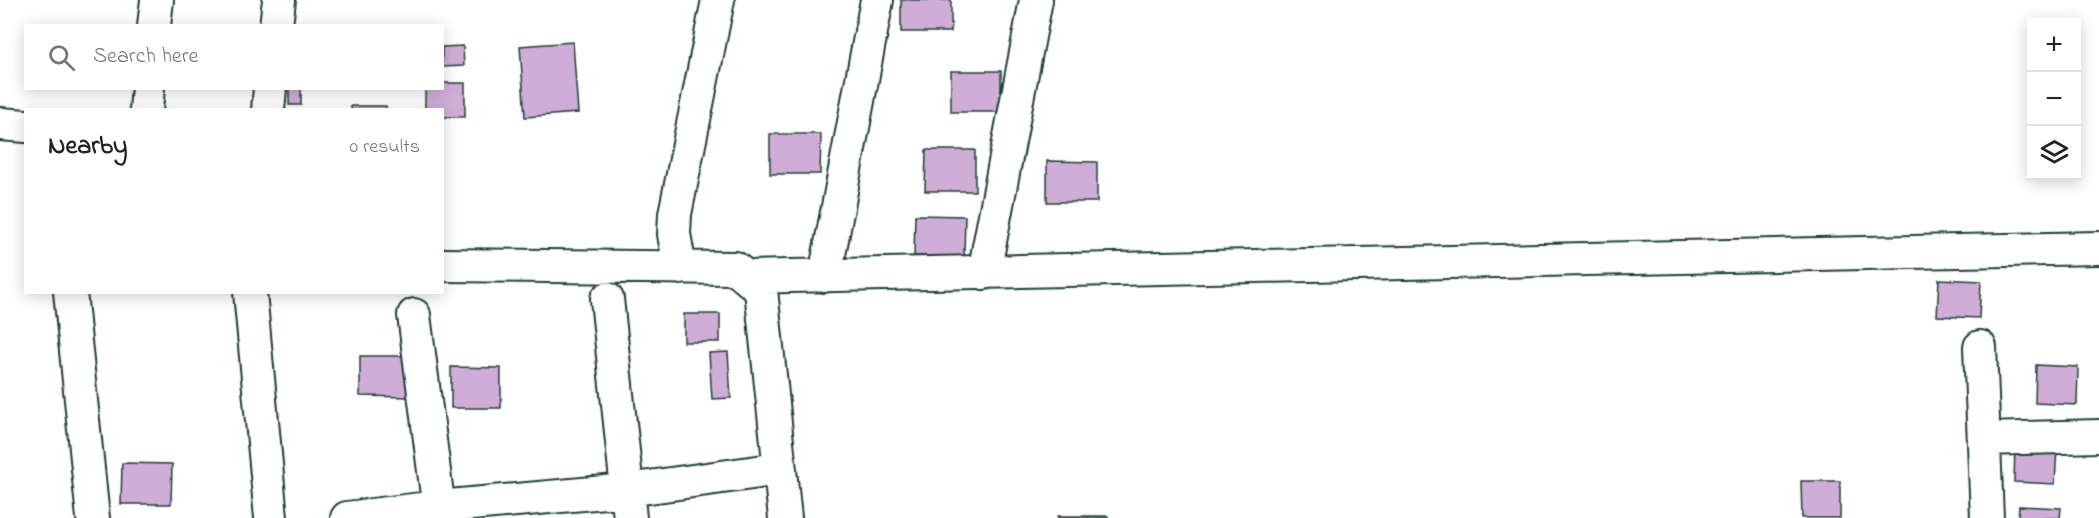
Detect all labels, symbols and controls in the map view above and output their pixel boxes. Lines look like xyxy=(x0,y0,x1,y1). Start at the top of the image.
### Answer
map controls xyxy=(2027,18,2081,180)
button: + xyxy=(2027,18,2081,72)
search box xyxy=(24,24,444,90)
icon: search xyxy=(45,41,78,74)
text: Search here xyxy=(93,41,198,73)
button: − xyxy=(2027,72,2081,126)
button: layers xyxy=(2027,126,2081,180)
text: Nearby xyxy=(48,128,127,166)
text: 0 results xyxy=(349,133,420,162)

